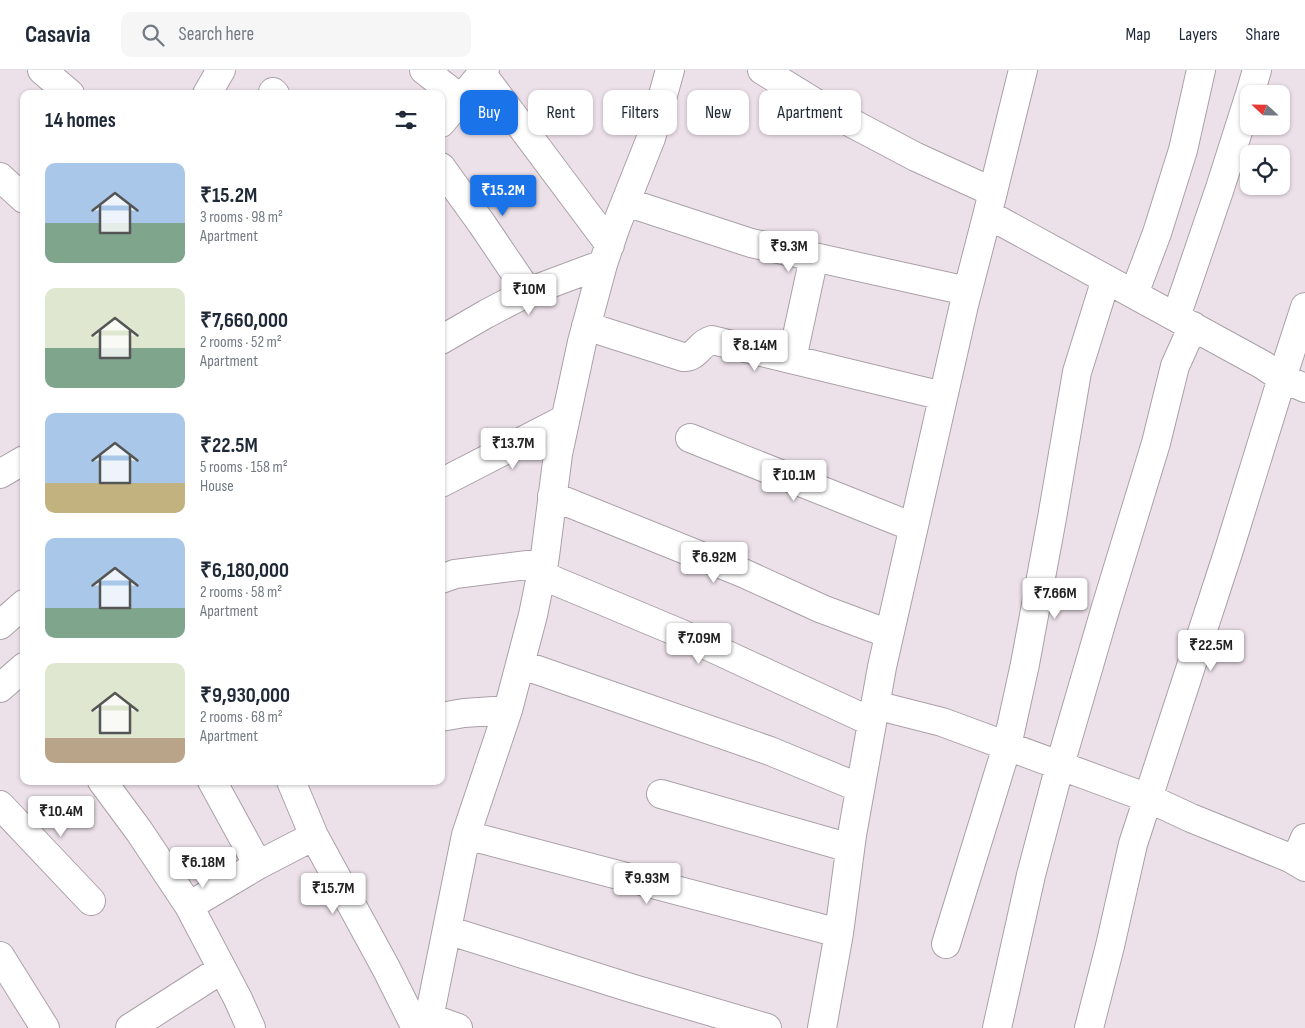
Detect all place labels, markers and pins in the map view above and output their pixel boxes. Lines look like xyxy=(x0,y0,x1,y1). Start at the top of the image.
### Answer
pin: ₹15.2M xyxy=(462,174,544,217)
pin: ₹9.3M xyxy=(754,230,824,273)
pin: ₹10M xyxy=(499,274,559,316)
pin: ₹8.14M xyxy=(714,330,796,372)
pin: ₹13.7M xyxy=(472,428,554,470)
pin: ₹10.1M xyxy=(753,460,835,502)
pin: ₹6.92M xyxy=(673,542,755,584)
pin: ₹7.66M xyxy=(1014,578,1096,620)
pin: ₹7.09M xyxy=(658,622,740,665)
pin: ₹22.5M xyxy=(1170,630,1252,672)
pin: ₹10.4M xyxy=(20,796,102,838)
pin: ₹6.18M xyxy=(162,846,244,889)
pin: ₹9.93M xyxy=(606,862,688,905)
pin: ₹15.7M xyxy=(292,872,374,915)

